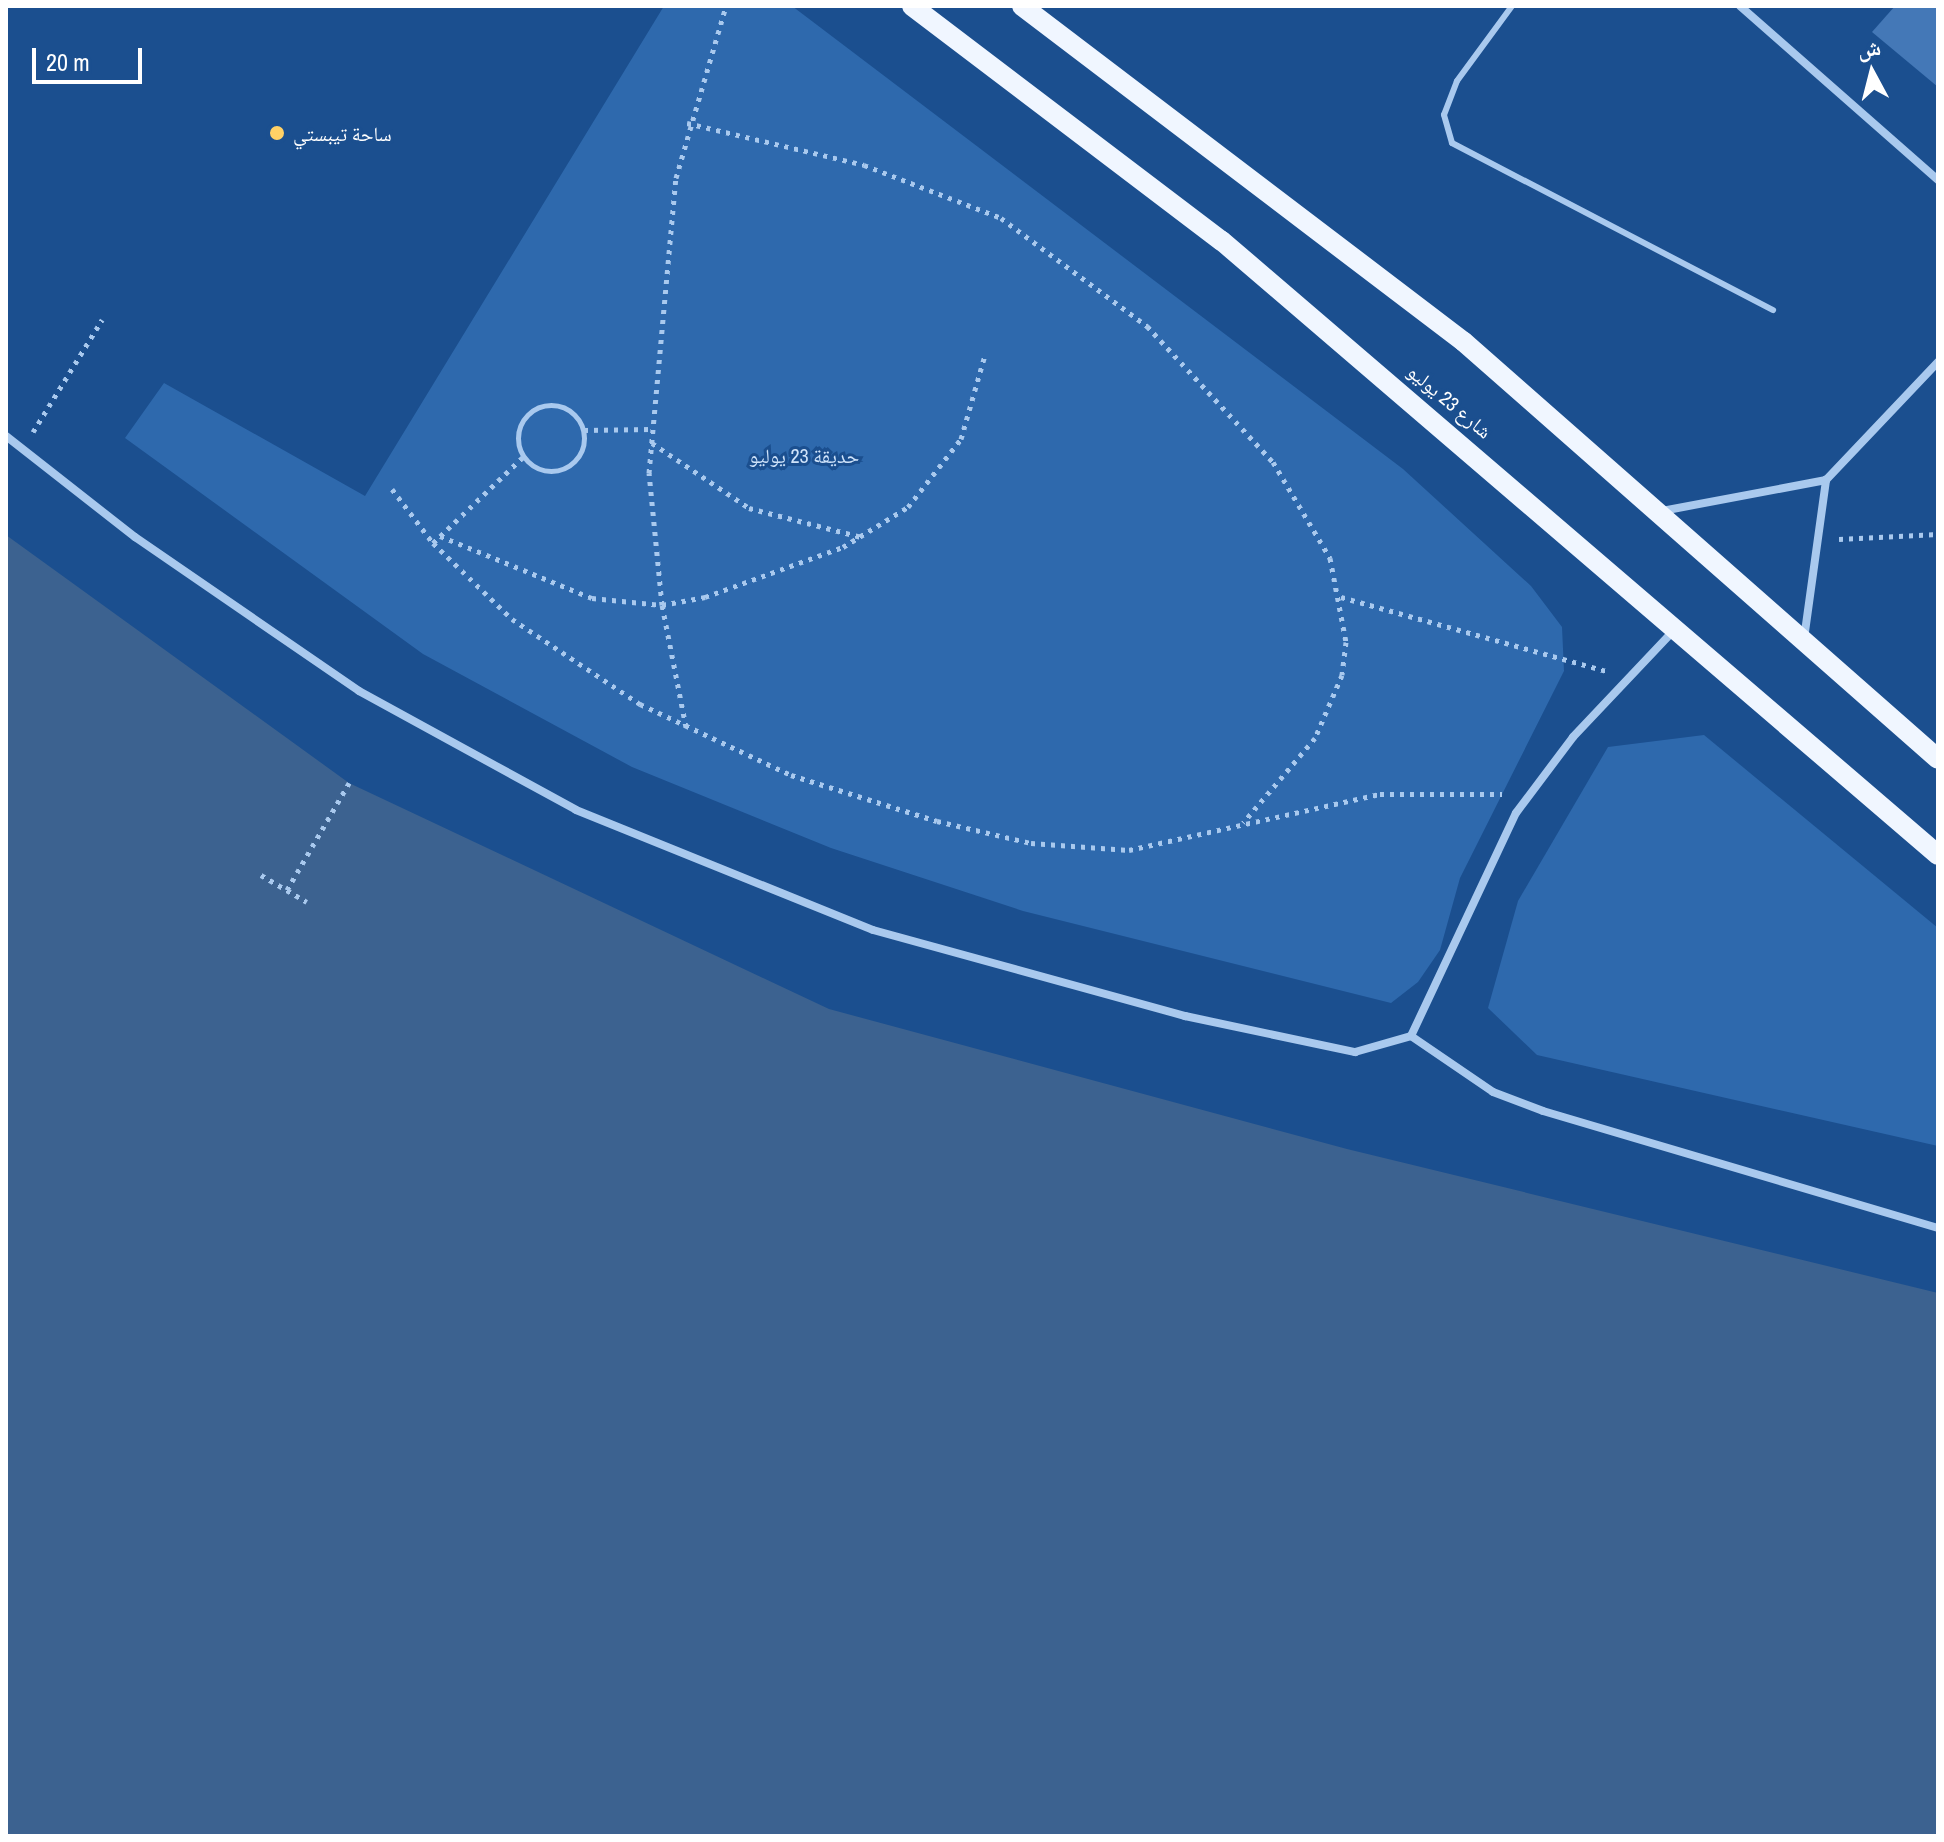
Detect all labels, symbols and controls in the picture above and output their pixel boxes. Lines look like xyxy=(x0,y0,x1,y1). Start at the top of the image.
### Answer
scale bar xyxy=(36,32,146,82)
north arrow xyxy=(1832,32,1912,112)
text: ش xyxy=(1856,32,1882,64)
text: 20 m xyxy=(46,46,90,78)
place label: ساحة تيبستي xyxy=(293,121,392,145)
marker: ساحة تيبستي xyxy=(268,124,286,142)
street label: شارع 23 يوليو xyxy=(1403,359,1497,443)
park label: حديقة 23 يوليو xyxy=(749,443,859,467)

